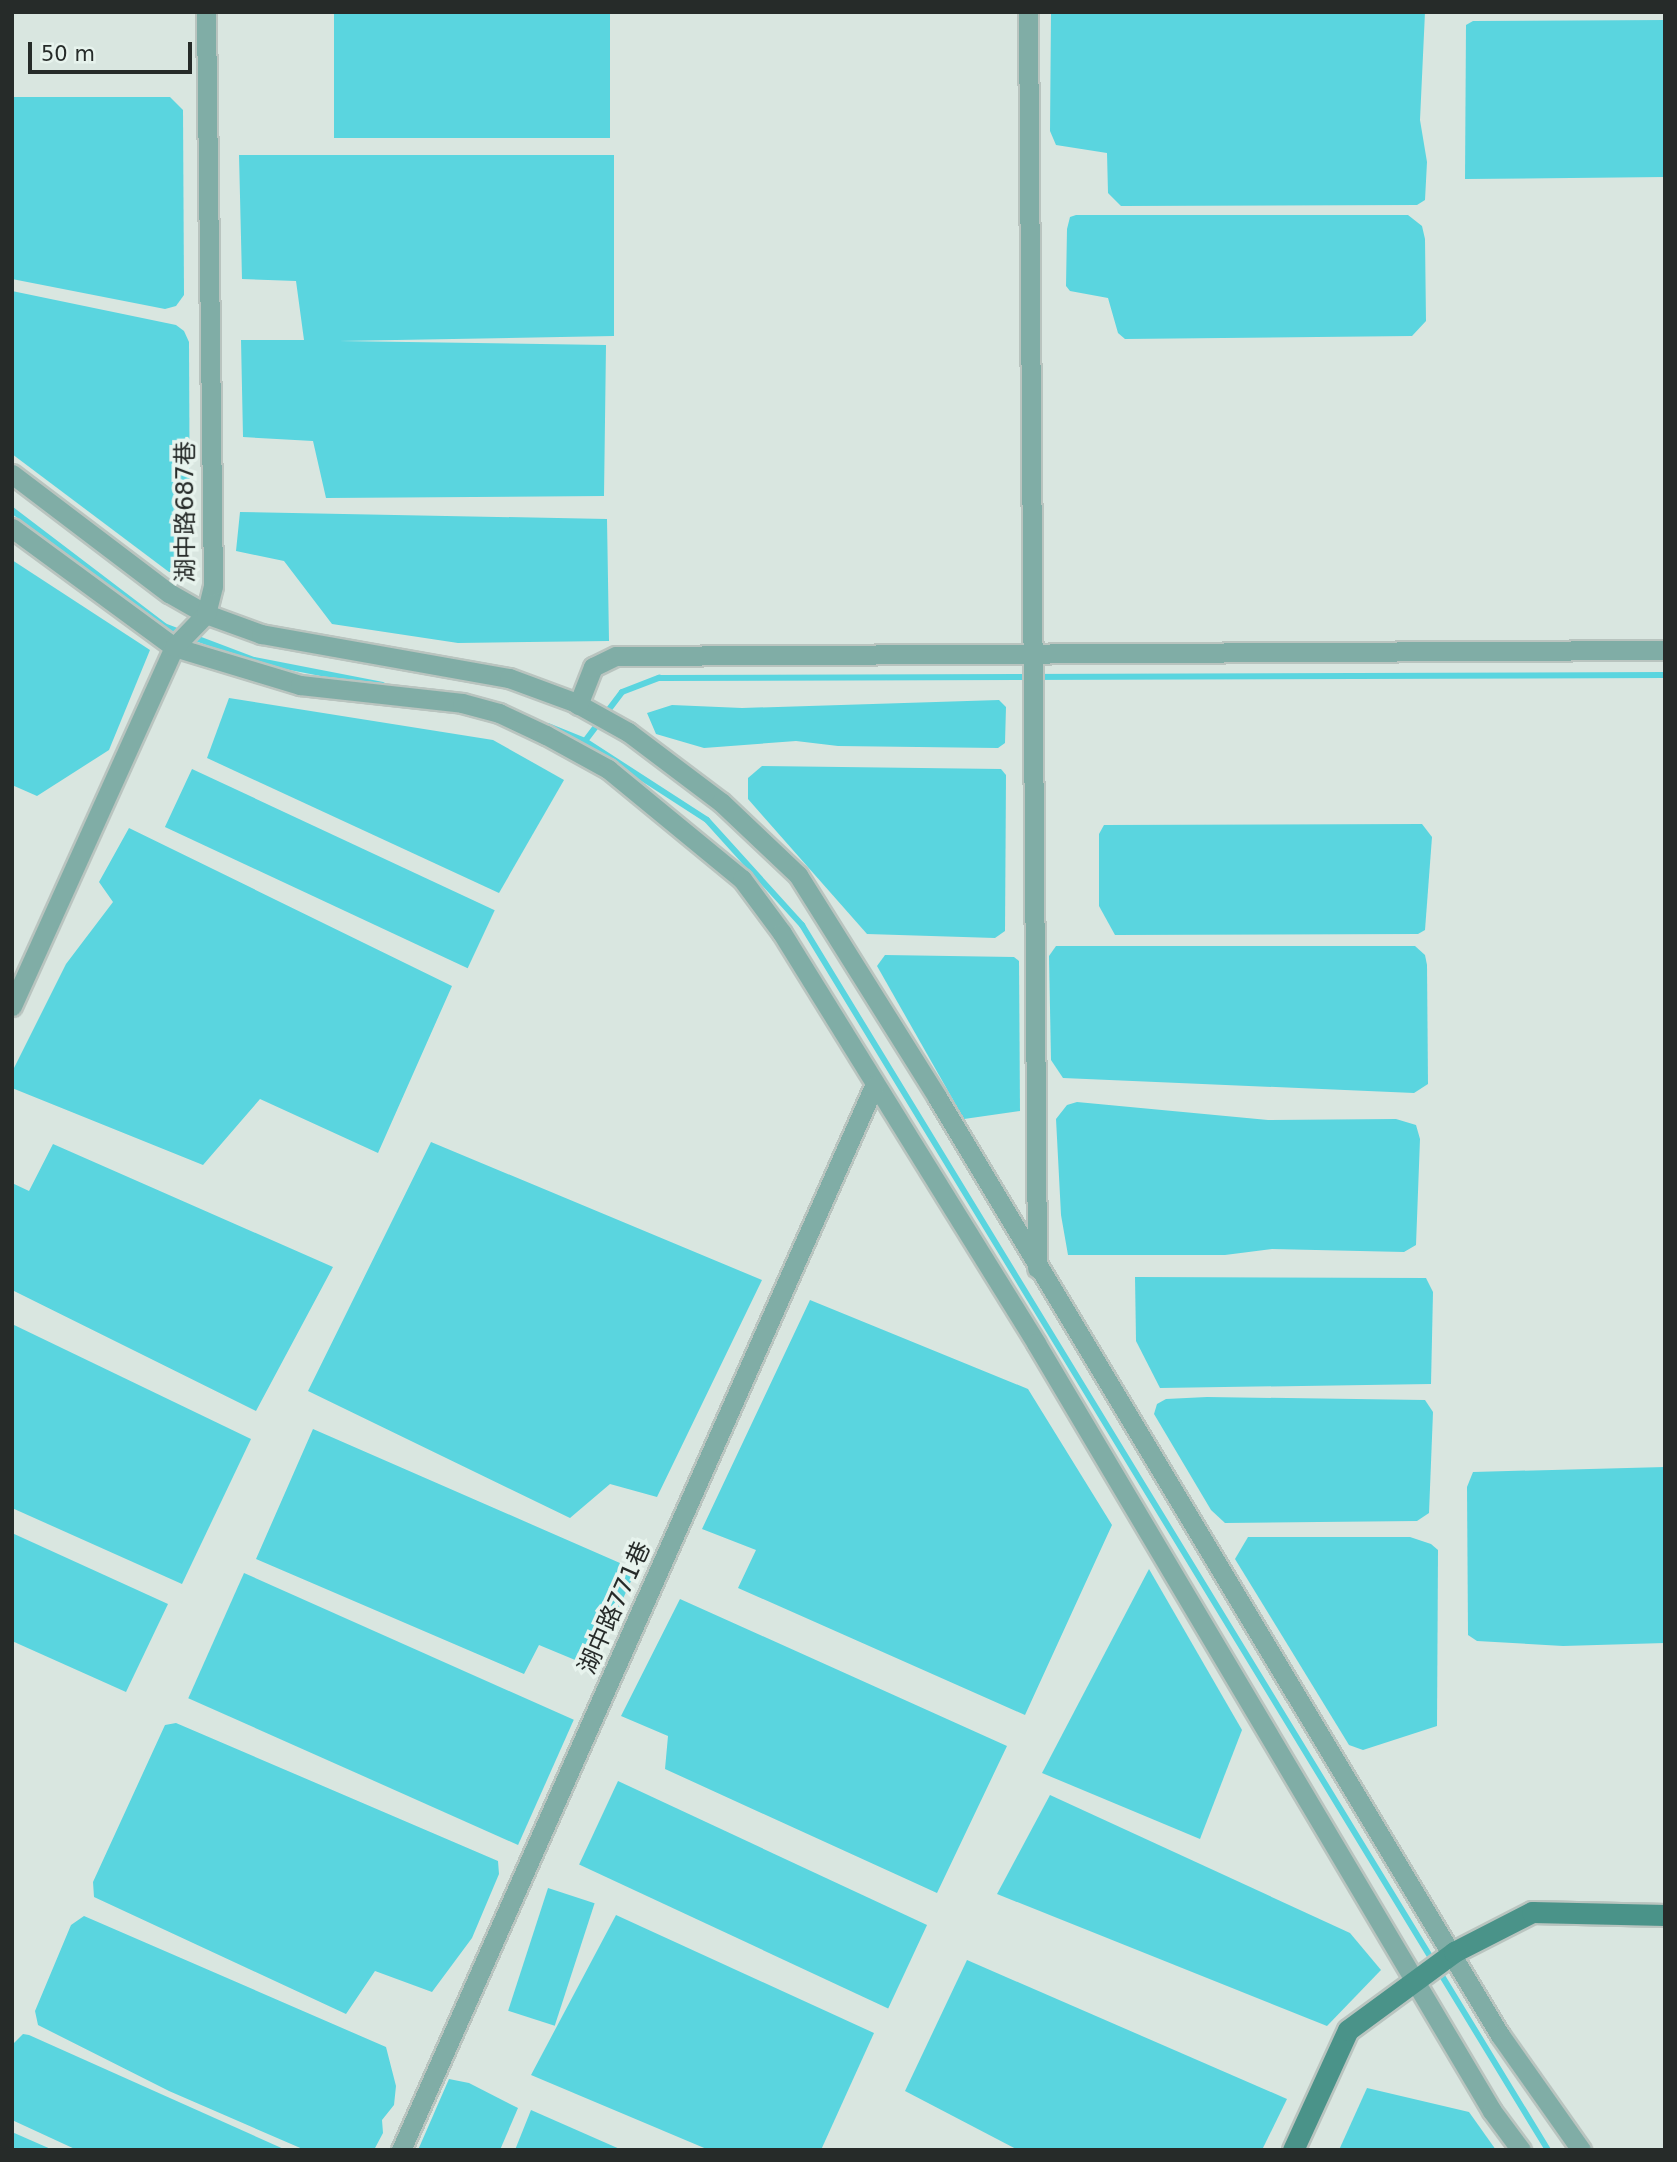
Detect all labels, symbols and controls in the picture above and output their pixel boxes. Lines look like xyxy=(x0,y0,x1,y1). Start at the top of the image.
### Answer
scale bar xyxy=(32,28,196,72)
text: 50 m xyxy=(41,42,95,66)
street label: 湖中路687巷 xyxy=(172,441,200,583)
street label: 湖中路771巷 xyxy=(573,1537,657,1679)

